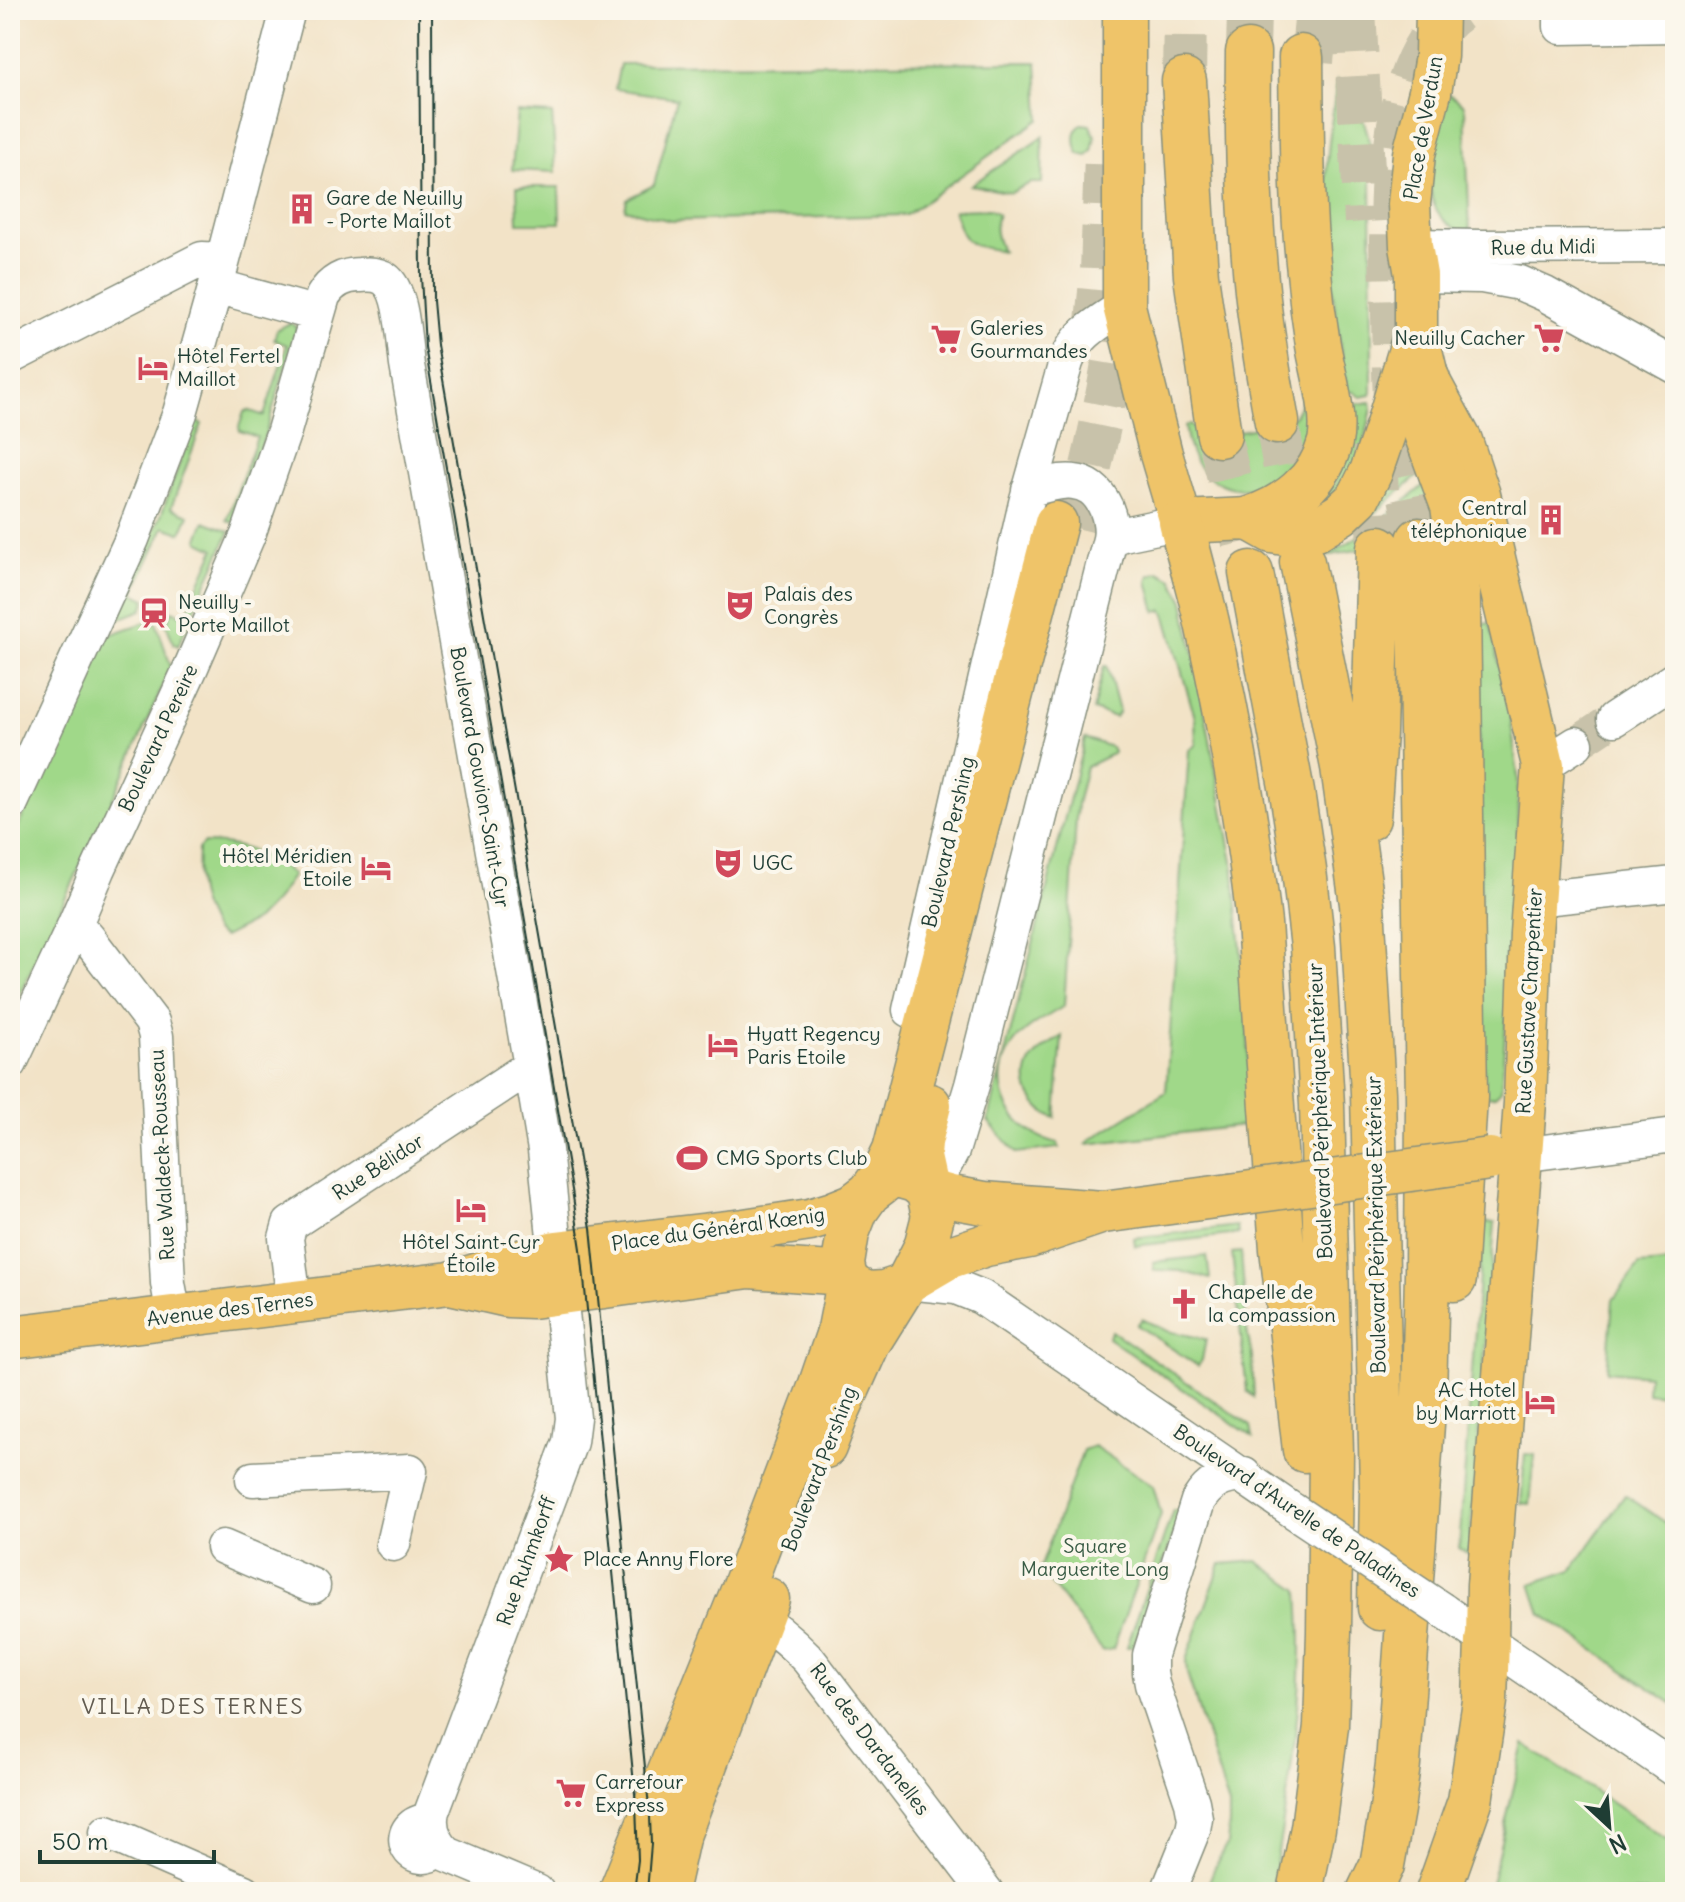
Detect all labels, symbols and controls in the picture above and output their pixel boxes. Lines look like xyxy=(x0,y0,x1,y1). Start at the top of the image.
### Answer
street label: Place de Verdun xyxy=(1398,54,1447,202)
place label: Gare de Neuilly - Porte Maillot xyxy=(326,185,463,233)
building icon: Gare de Neuilly - Porte Maillot xyxy=(285,192,319,226)
street label: Rue du Midi xyxy=(1490,233,1596,260)
place label: Galeries Gourmandes xyxy=(970,315,1088,363)
supermarket icon: Neuilly Cacher xyxy=(1532,321,1566,355)
supermarket icon: Galeries Gourmandes xyxy=(929,322,963,356)
place label: Neuilly Cacher xyxy=(1394,325,1525,350)
place label: Hôtel Fertel Maillot xyxy=(177,343,280,391)
hotel icon: Hôtel Fertel Maillot xyxy=(136,351,170,385)
place label: Central téléphonique xyxy=(1411,495,1527,543)
building icon: Central téléphonique xyxy=(1534,503,1568,537)
place label: Palais des Congrès xyxy=(764,581,853,629)
theatre icon: Palais des Congrès xyxy=(723,588,757,622)
place label: Neuilly - Porte Maillot xyxy=(178,589,290,637)
station icon: Neuilly - Porte Maillot xyxy=(137,596,171,630)
street label: Boulevard Gouvion-Saint-Cyr xyxy=(445,644,516,909)
street label: Boulevard Pereire xyxy=(112,660,203,816)
street label: Boulevard Pershing xyxy=(916,754,979,930)
place label: Hôtel Méridien Etoile xyxy=(222,843,352,891)
theatre icon: UGC xyxy=(711,846,745,880)
place label: UGC xyxy=(752,850,793,875)
hotel icon: Hôtel Méridien Etoile xyxy=(359,851,393,885)
street label: Rue Gustave Charpentier xyxy=(1510,887,1547,1115)
street label: Boulevard Périphérique Intérieur xyxy=(1302,962,1337,1260)
place label: Hyatt Regency Paris Etoile xyxy=(747,1021,881,1069)
hotel icon: Hyatt Regency Paris Etoile xyxy=(706,1028,740,1062)
street label: Rue Waldeck-Rousseau xyxy=(143,1049,180,1261)
street label: Boulevard Périphérique Extérieur xyxy=(1360,1076,1391,1374)
street label: Rue Bélidor xyxy=(327,1128,428,1205)
sports icon: CMG Sports Club xyxy=(675,1141,709,1175)
place label: CMG Sports Club xyxy=(716,1145,867,1170)
hotel icon: Hôtel Saint-Cyr Étoile xyxy=(454,1193,488,1227)
street label: Place du Général Kœnig xyxy=(610,1201,826,1256)
place label: Hôtel Saint-Cyr Étoile xyxy=(402,1229,540,1277)
place label: Chapelle de la compassion xyxy=(1208,1279,1336,1327)
street label: Avenue des Ternes xyxy=(145,1286,315,1331)
church icon: Chapelle de la compassion xyxy=(1167,1287,1201,1321)
place label: AC Hotel by Marriott xyxy=(1416,1377,1516,1425)
street label: Boulevard Pershing xyxy=(776,1383,862,1555)
hotel icon: AC Hotel by Marriott xyxy=(1523,1385,1557,1419)
street label: Boulevard d'Aurelle de Paladines xyxy=(1169,1418,1426,1603)
street label: Rue Ruhmkorff xyxy=(491,1492,561,1629)
park label: Square Marguerite Long xyxy=(1021,1533,1169,1581)
place icon: Place Anny Flore xyxy=(542,1542,576,1576)
place label: Place Anny Flore xyxy=(583,1546,734,1571)
street label: Rue des Dardanelles xyxy=(805,1658,936,1820)
district label: VILLA DES TERNES xyxy=(81,1692,305,1720)
place label: Carrefour Express xyxy=(595,1769,683,1817)
supermarket icon: Carrefour Express xyxy=(554,1776,588,1810)
north arrow xyxy=(1569,1786,1649,1866)
scale bar xyxy=(40,1814,214,1864)
text: 50 m xyxy=(52,1826,108,1856)
text: N xyxy=(1605,1828,1631,1860)

